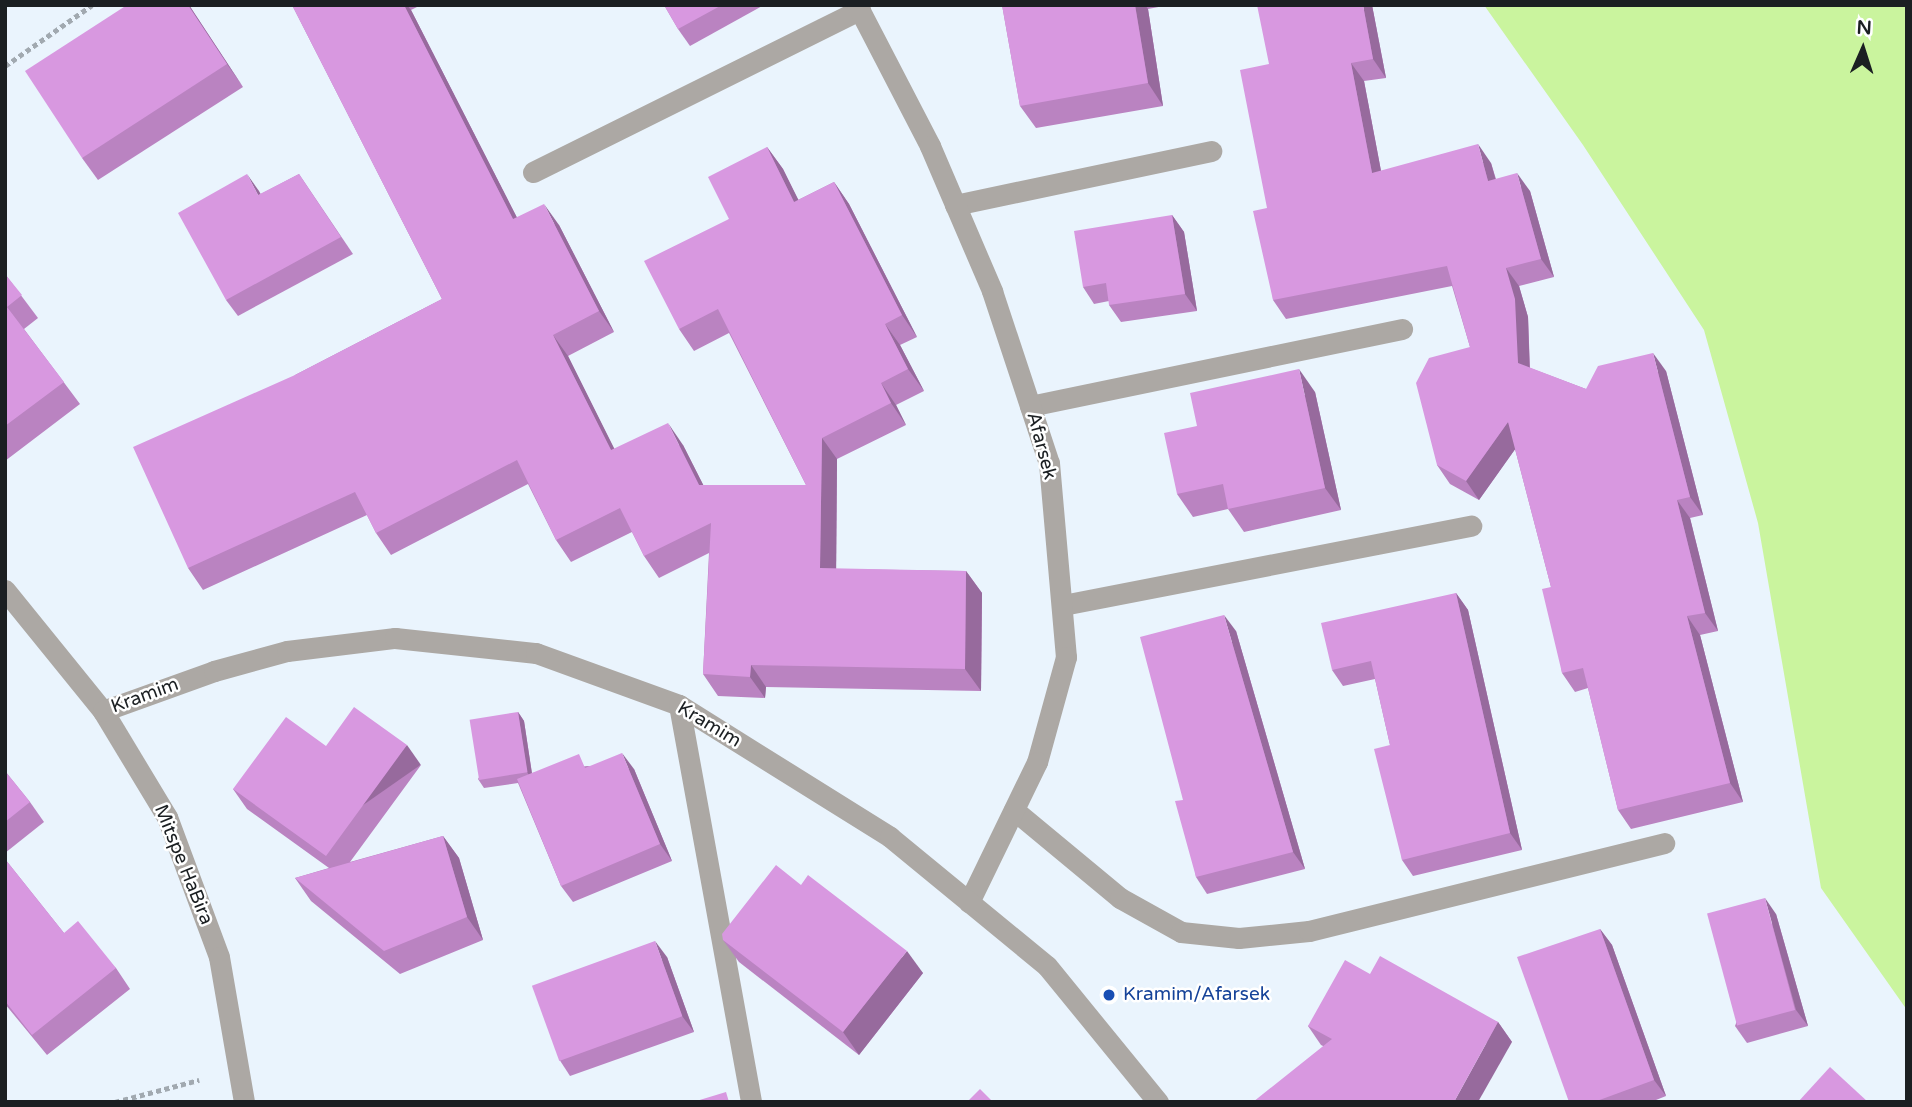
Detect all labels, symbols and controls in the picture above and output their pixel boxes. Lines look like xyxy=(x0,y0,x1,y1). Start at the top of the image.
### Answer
north arrow xyxy=(1828,14,1898,84)
text: N xyxy=(1856,17,1872,39)
street label: Afarsek xyxy=(1021,410,1061,482)
street label: Kramim xyxy=(108,673,182,719)
street label: Kramim xyxy=(673,697,745,753)
street label: Mitspe HaBira xyxy=(149,802,217,928)
place label: Kramim/Afarsek xyxy=(1123,984,1270,1006)
marker: Kramim/Afarsek xyxy=(1101,987,1117,1003)

